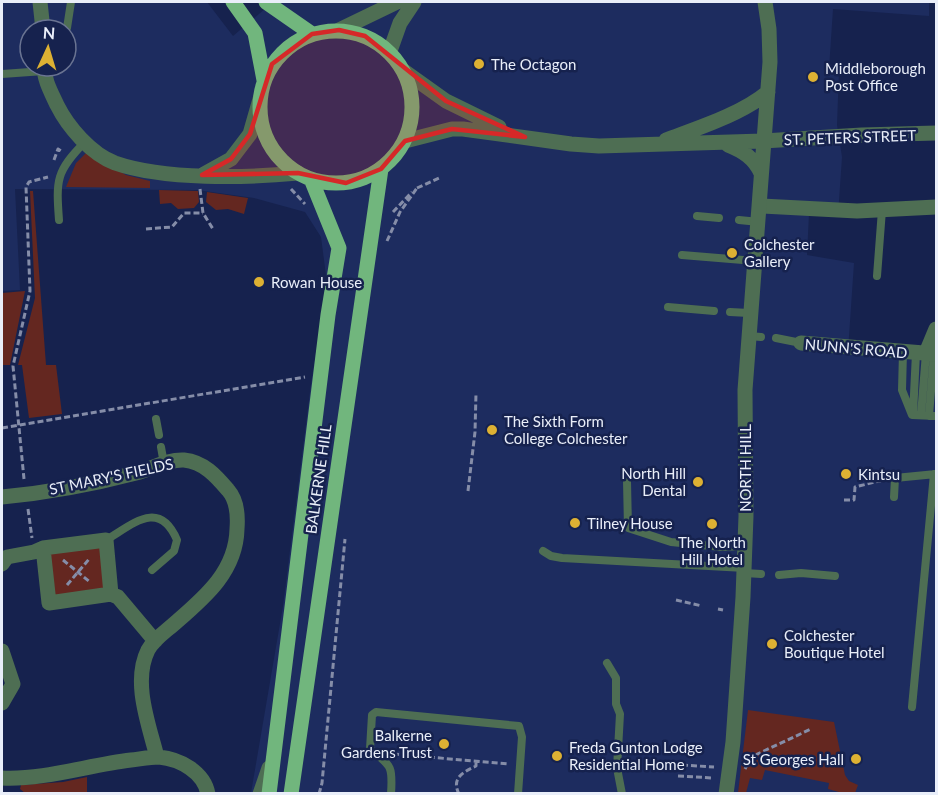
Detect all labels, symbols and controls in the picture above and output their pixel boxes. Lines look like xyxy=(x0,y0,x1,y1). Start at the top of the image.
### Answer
north arrow xyxy=(18,18,78,78)
text: N xyxy=(42,23,56,42)
place label: The Octagon xyxy=(491,55,576,73)
marker: The Octagon xyxy=(472,57,486,71)
place label: Middleborough Post Office xyxy=(825,59,926,94)
marker: Middleborough Post Office xyxy=(806,70,820,84)
street label: ST. PETERS STREET xyxy=(783,126,917,148)
place label: Colchester Gallery xyxy=(744,235,815,270)
marker: Colchester Gallery xyxy=(725,246,739,260)
place label: Rowan House xyxy=(271,273,362,291)
marker: Rowan House xyxy=(252,275,266,289)
street label: NUNN'S ROAD xyxy=(804,335,908,361)
place label: The Sixth Form College Colchester xyxy=(504,412,628,447)
street label: BALKERNE HILL xyxy=(301,423,335,535)
marker: The Sixth Form College Colchester xyxy=(485,423,499,437)
street label: NORTH HILL xyxy=(736,424,754,512)
street label: ST MARY'S FIELDS xyxy=(47,454,175,498)
place label: North Hill Dental xyxy=(621,464,686,499)
place label: Kintsu xyxy=(858,465,900,483)
marker: Kintsu xyxy=(839,467,853,481)
marker: North Hill Dental xyxy=(691,475,705,489)
place label: Tilney House xyxy=(587,514,673,532)
marker: Tilney House xyxy=(568,516,582,530)
marker: The North Hill Hotel xyxy=(705,517,719,531)
place label: The North Hill Hotel xyxy=(678,533,746,568)
place label: Colchester Boutique Hotel xyxy=(784,626,885,661)
marker: Colchester Boutique Hotel xyxy=(765,637,779,651)
place label: Balkerne Gardens Trust xyxy=(341,726,433,761)
marker: Balkerne Gardens Trust xyxy=(437,737,451,751)
place label: Freda Gunton Lodge Residential Home xyxy=(569,738,703,773)
marker: Freda Gunton Lodge Residential Home xyxy=(550,749,564,763)
place label: St Georges Hall xyxy=(743,750,844,768)
marker: St Georges Hall xyxy=(849,752,863,766)

